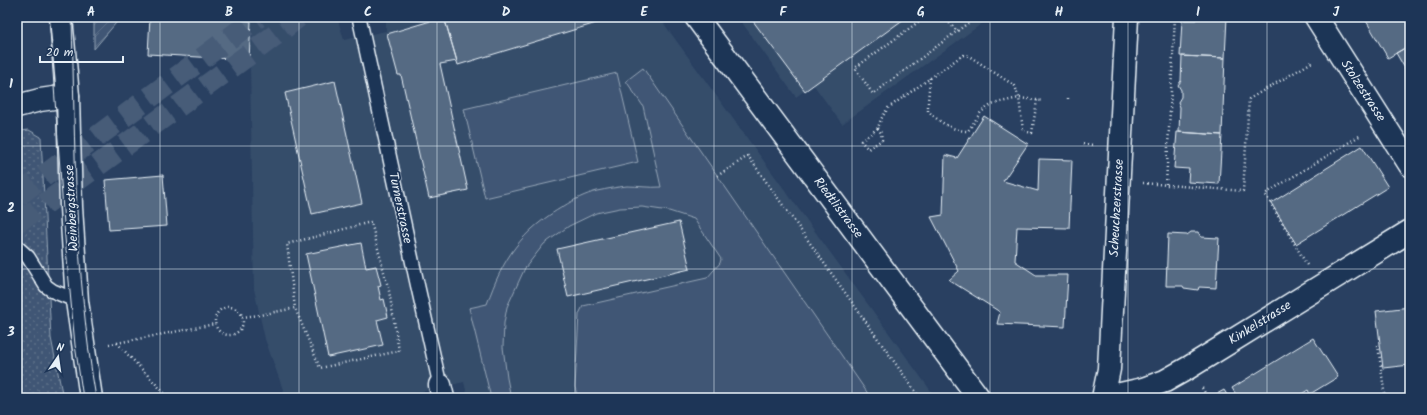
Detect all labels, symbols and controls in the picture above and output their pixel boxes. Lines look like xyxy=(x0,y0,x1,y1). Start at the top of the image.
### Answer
text: A xyxy=(87,2,95,23)
text: B xyxy=(225,2,233,23)
text: C xyxy=(364,2,372,23)
text: D xyxy=(502,2,511,23)
text: E xyxy=(640,2,648,23)
text: F xyxy=(779,2,787,23)
text: G xyxy=(917,2,925,23)
text: H xyxy=(1055,2,1064,23)
text: I xyxy=(1196,2,1200,23)
text: J xyxy=(1333,2,1340,23)
scale bar xyxy=(40,38,123,64)
text: 20 m xyxy=(46,43,74,62)
street label: Stolzestrasse xyxy=(1335,56,1391,126)
text: 1 xyxy=(9,74,13,95)
street label: Scheuchzerstrasse xyxy=(1104,158,1130,258)
street label: Weinbergstrasse xyxy=(59,164,85,252)
street label: Turnerstrasse xyxy=(382,170,418,246)
street label: Riedtlistrasse xyxy=(808,173,868,243)
text: 2 xyxy=(7,198,15,219)
street label: Kinkelstrasse xyxy=(1224,295,1296,351)
text: 3 xyxy=(6,322,15,343)
north arrow xyxy=(38,337,78,377)
text: N xyxy=(55,339,65,358)

